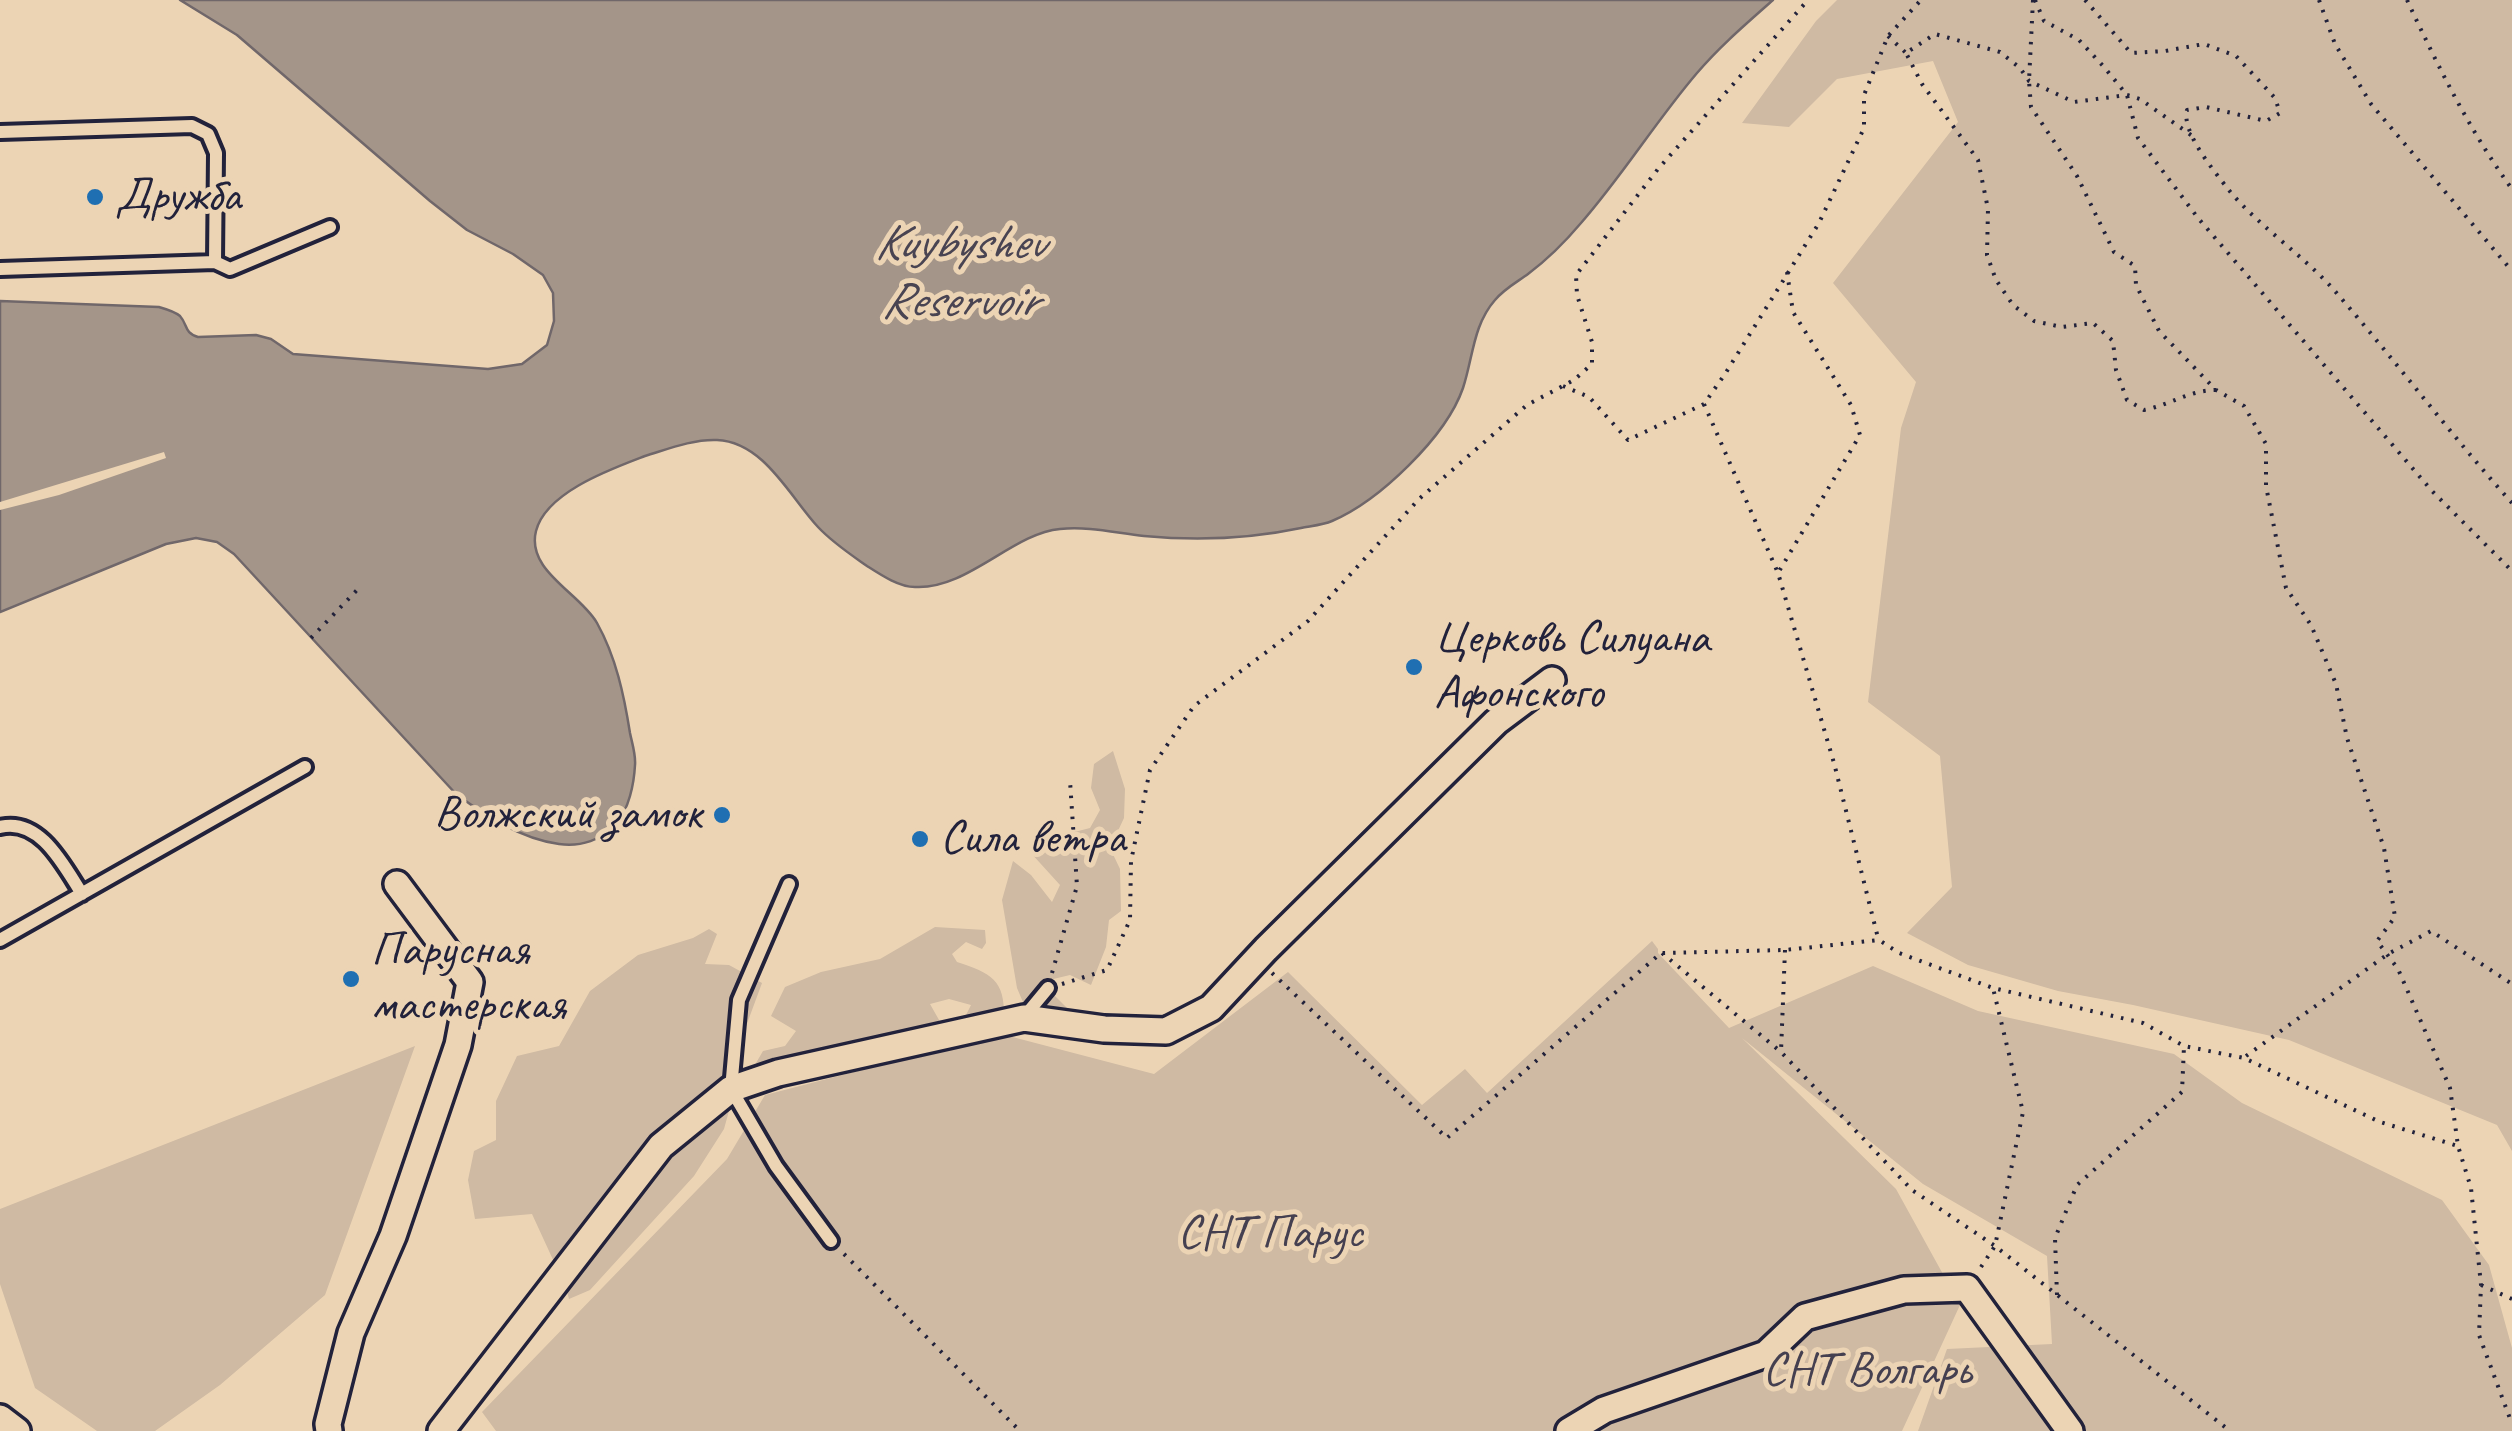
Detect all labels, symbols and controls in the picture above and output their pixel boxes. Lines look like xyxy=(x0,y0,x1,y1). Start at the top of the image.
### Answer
place label: Дружба xyxy=(115,168,241,226)
marker: Дружба xyxy=(84,186,106,208)
water label: Kuybyshev Reservoir xyxy=(875,215,1043,332)
place label: Церковь Силуана Афонского xyxy=(1434,610,1709,723)
marker: Церковь Силуана Афонского xyxy=(1403,656,1425,678)
place label: Волжский замок xyxy=(434,786,702,844)
marker: Волжский замок xyxy=(711,804,733,826)
place label: Сила ветра xyxy=(940,810,1125,868)
marker: Сила ветра xyxy=(909,828,931,850)
place label: Парусная мастерская xyxy=(371,922,566,1035)
marker: Парусная мастерская xyxy=(340,968,362,990)
park label: СНТ Парус xyxy=(1177,1205,1363,1263)
park label: СНТ Волгарь xyxy=(1763,1342,1971,1400)

